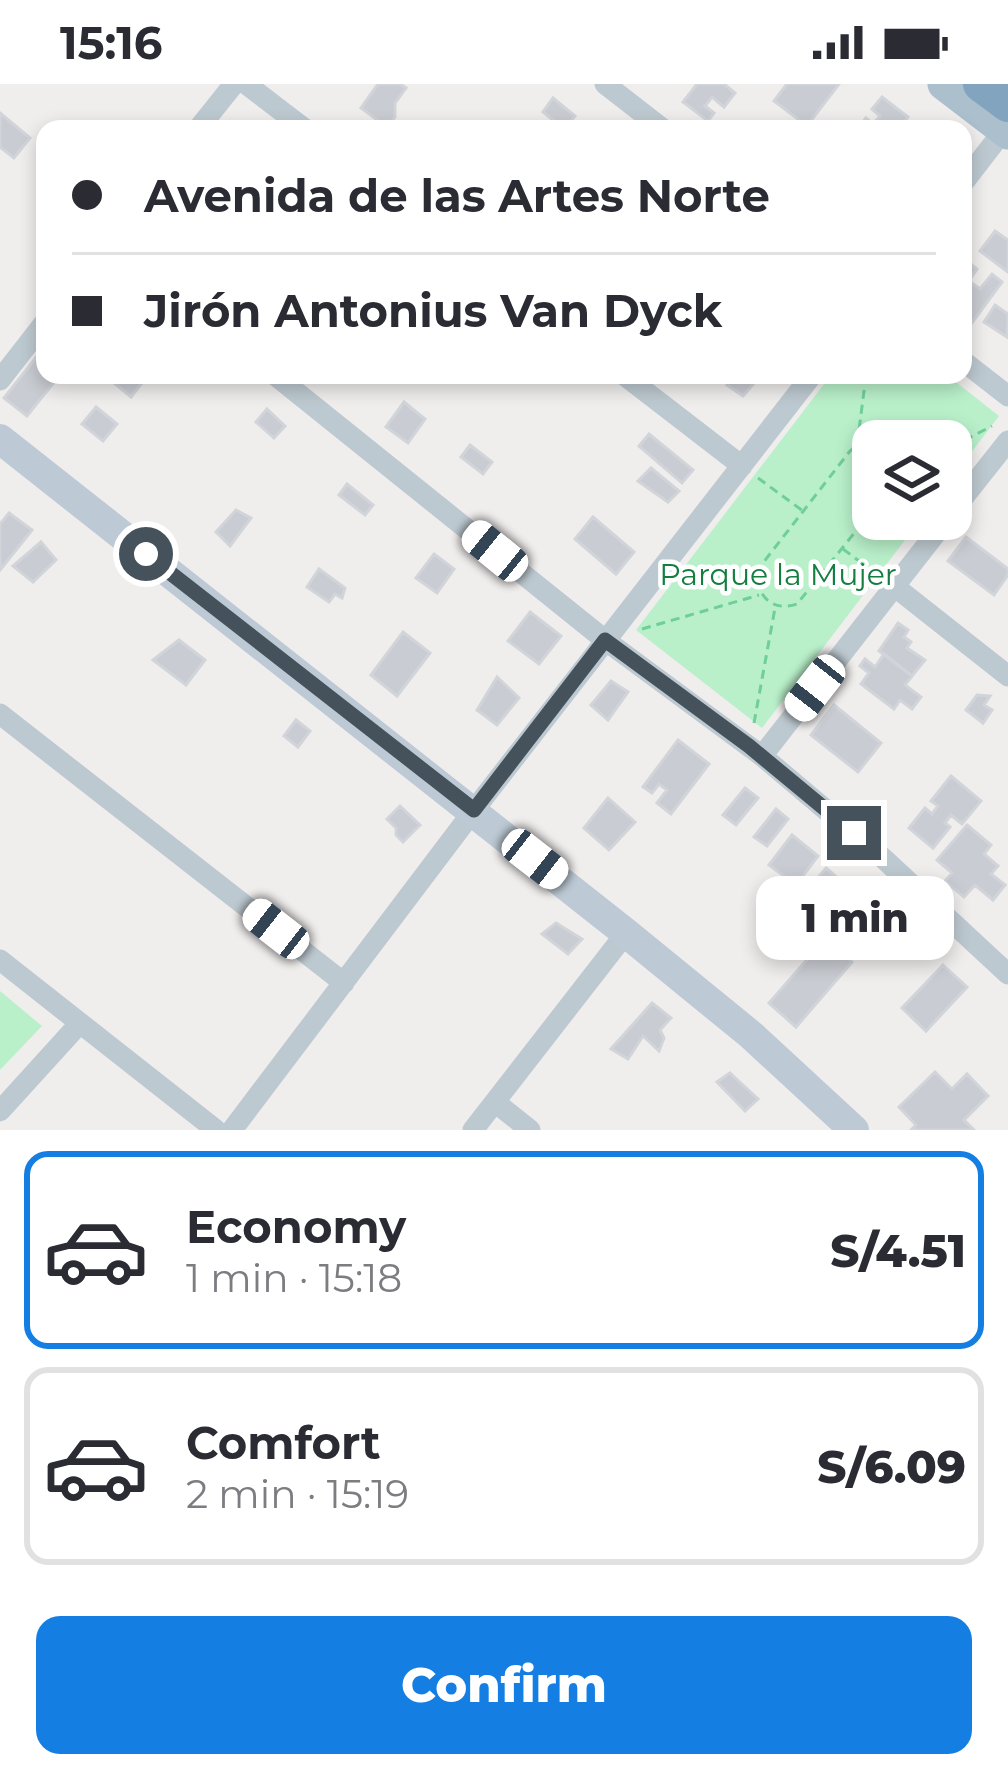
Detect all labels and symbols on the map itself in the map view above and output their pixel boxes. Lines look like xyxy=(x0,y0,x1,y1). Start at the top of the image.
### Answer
car xyxy=(456,514,534,588)
route start xyxy=(119,527,173,581)
park label: Parque la Mujer xyxy=(659,556,897,593)
car xyxy=(779,649,851,727)
route end xyxy=(827,806,881,860)
car xyxy=(496,823,574,895)
callout: 1 min xyxy=(755,875,953,959)
car xyxy=(237,893,315,965)

